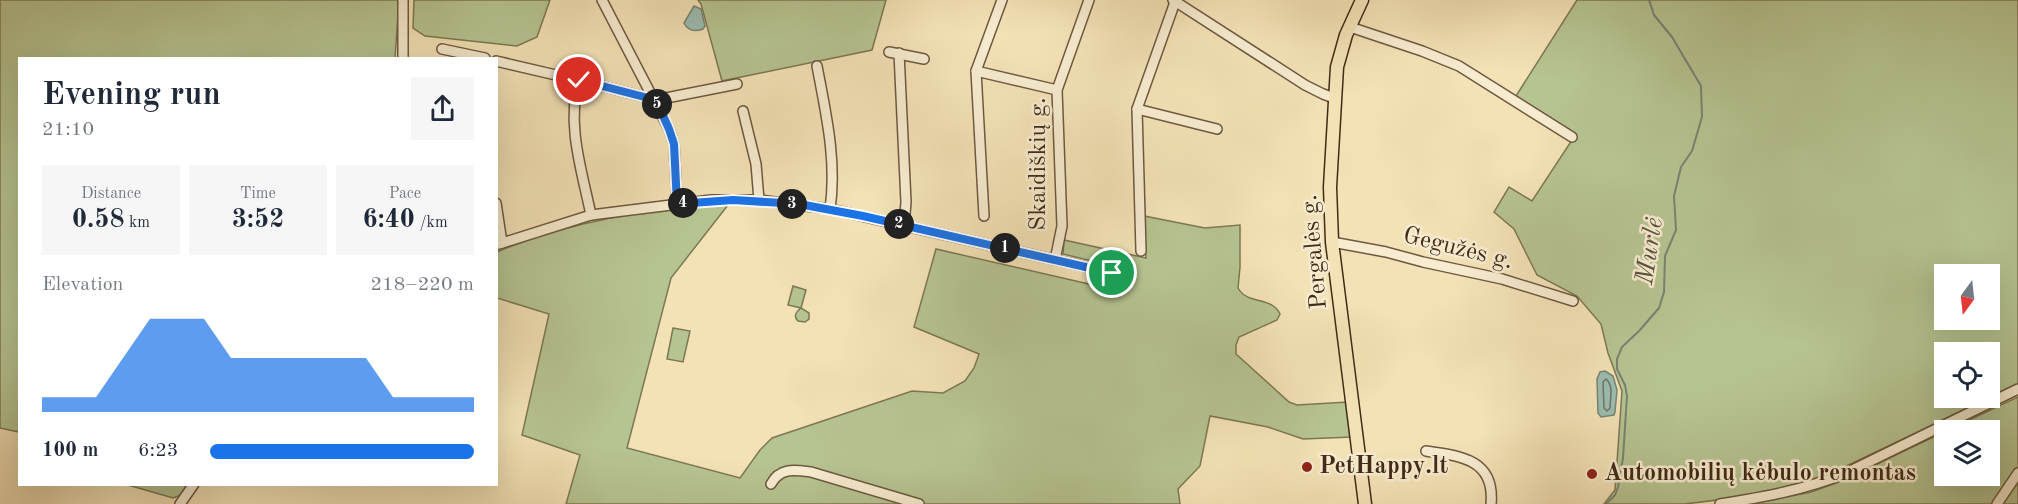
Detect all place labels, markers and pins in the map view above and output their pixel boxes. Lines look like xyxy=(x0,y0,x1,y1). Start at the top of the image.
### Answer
pin xyxy=(553,54,604,105)
pin: 5 xyxy=(642,89,672,119)
pin: 4 xyxy=(668,188,698,218)
pin: 3 xyxy=(777,189,807,219)
pin: 2 xyxy=(884,209,914,239)
pin: 1 xyxy=(990,233,1020,263)
pin xyxy=(1086,247,1137,298)
place label: PetHappy.lt xyxy=(1319,455,1448,479)
marker: PetHappy.lt xyxy=(1300,460,1314,474)
place label: Automobilių kėbulo remontas xyxy=(1604,462,1916,486)
marker: Automobilių kėbulo remontas xyxy=(1585,467,1599,481)

